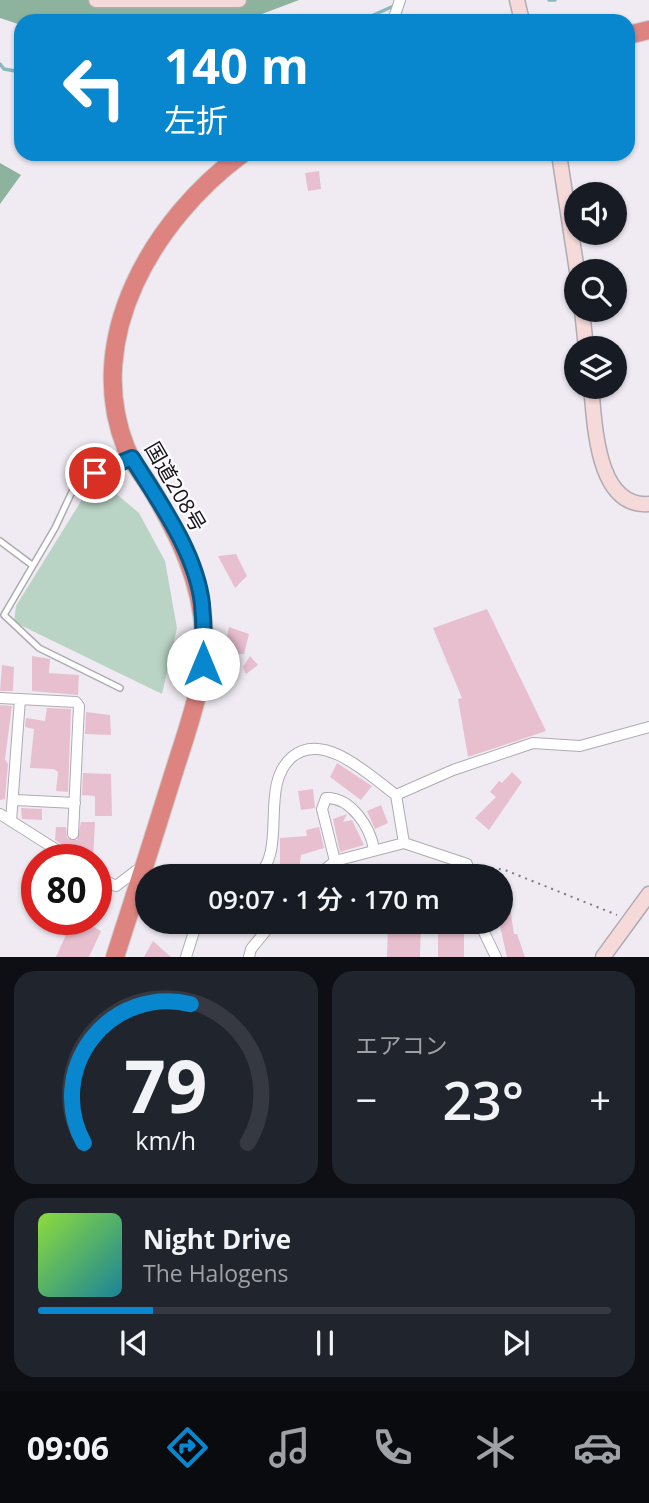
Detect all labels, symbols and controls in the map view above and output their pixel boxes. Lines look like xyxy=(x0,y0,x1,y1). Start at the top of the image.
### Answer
text: 140 m xyxy=(164,32,309,98)
icon: left xyxy=(49,42,140,133)
text: 左折 xyxy=(164,98,228,141)
map controls xyxy=(564,182,627,399)
button: sound xyxy=(564,182,627,245)
button: search xyxy=(564,259,627,322)
button: layers xyxy=(564,336,627,399)
street label: 国道208号 xyxy=(139,437,213,536)
pin xyxy=(65,443,125,503)
icon: arrive xyxy=(76,454,114,492)
position arrow xyxy=(166,627,240,701)
speed limit sign: 80 xyxy=(21,844,112,935)
text: 09:07 · 1 分 · 170 m xyxy=(208,881,440,917)
text: エアコン xyxy=(356,1029,448,1061)
text: 79 xyxy=(124,1036,207,1135)
text: 23° xyxy=(442,1064,524,1135)
text: − xyxy=(356,1073,377,1125)
text: + xyxy=(589,1073,611,1125)
text: km/h xyxy=(135,1123,196,1157)
text: Night Drive xyxy=(143,1221,291,1257)
text: The Halogens xyxy=(143,1257,289,1289)
icon: previous xyxy=(115,1324,153,1362)
icon: pause xyxy=(306,1324,344,1362)
icon: next xyxy=(497,1324,535,1362)
icon: directions xyxy=(163,1423,212,1472)
icon: music xyxy=(265,1423,314,1472)
icon: phone xyxy=(368,1423,417,1472)
icon: climate xyxy=(471,1423,520,1472)
icon: car xyxy=(573,1423,622,1472)
text: 09:06 xyxy=(27,1426,109,1469)

